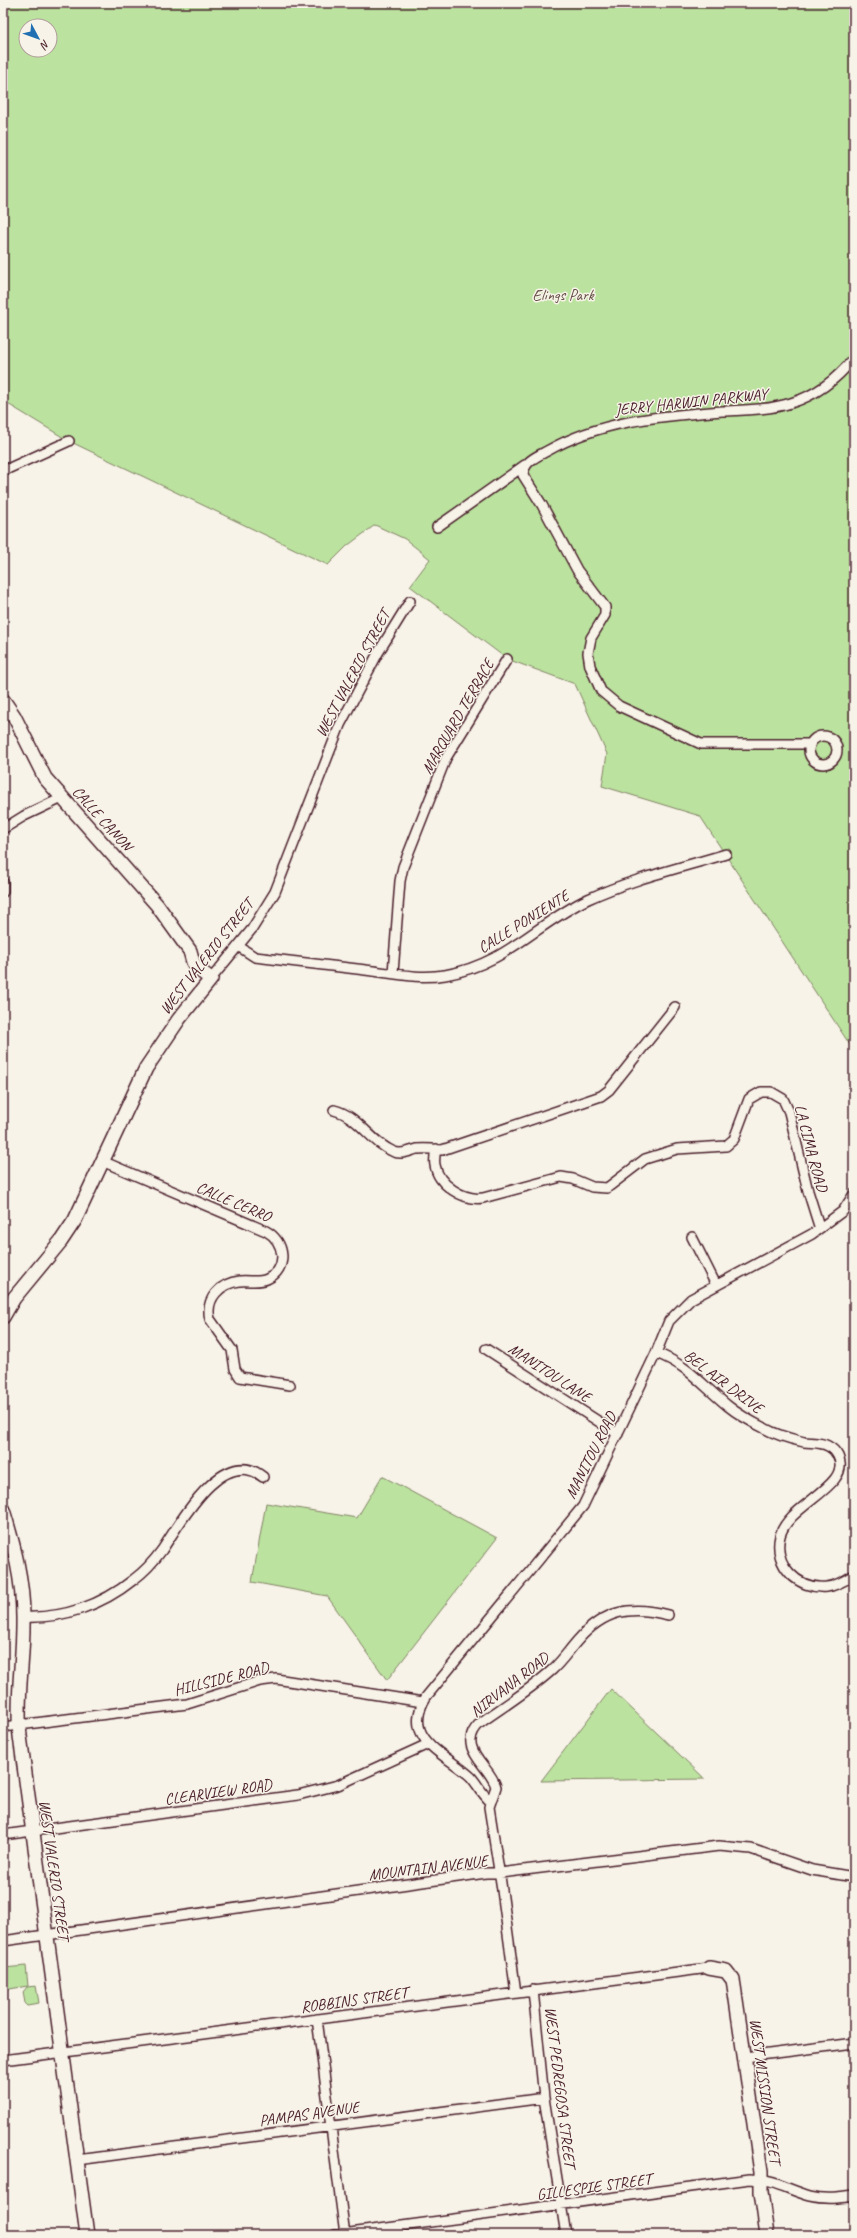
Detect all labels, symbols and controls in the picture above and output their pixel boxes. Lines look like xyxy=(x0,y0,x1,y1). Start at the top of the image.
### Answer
north arrow xyxy=(18,18,58,58)
text: N xyxy=(37,37,53,53)
park label: Elings Park xyxy=(532,285,595,305)
street label: JERRY HARWIN PARKWAY xyxy=(613,384,771,420)
street label: WEST VALERIO STREET xyxy=(311,603,397,740)
street label: MARQUARD TERRACE xyxy=(417,654,500,777)
street label: CALLE CANON xyxy=(68,782,139,858)
street label: CALLE PONIENTE xyxy=(474,885,575,958)
street label: WEST VALERIO STREET xyxy=(155,892,260,1018)
street label: LA CIMA ROAD xyxy=(790,1102,833,1196)
street label: CALLE CERRO xyxy=(193,1177,276,1227)
street label: MANITOU LANE xyxy=(504,1339,596,1408)
street label: BEL AIR DRIVE xyxy=(680,1346,769,1419)
street label: MANITOU ROAD xyxy=(561,1407,622,1502)
street label: NIRVANA ROAD xyxy=(466,1647,554,1722)
street label: HILLSIDE ROAD xyxy=(172,1657,272,1700)
street label: CLEARVIEW ROAD xyxy=(163,1774,275,1809)
street label: WEST VALERIO STREET xyxy=(34,1799,74,1945)
street label: MOUNTAIN AVENUE xyxy=(367,1850,491,1885)
street label: ROBBINS STREET xyxy=(299,1982,414,2017)
street label: WEST PEDREGOSA STREET xyxy=(540,2006,580,2173)
street label: WEST MISSION STREET xyxy=(745,2017,786,2169)
street label: PAMPAS AVENUE xyxy=(258,2097,363,2131)
street label: GILLESPIE STREET xyxy=(536,2168,657,2205)

